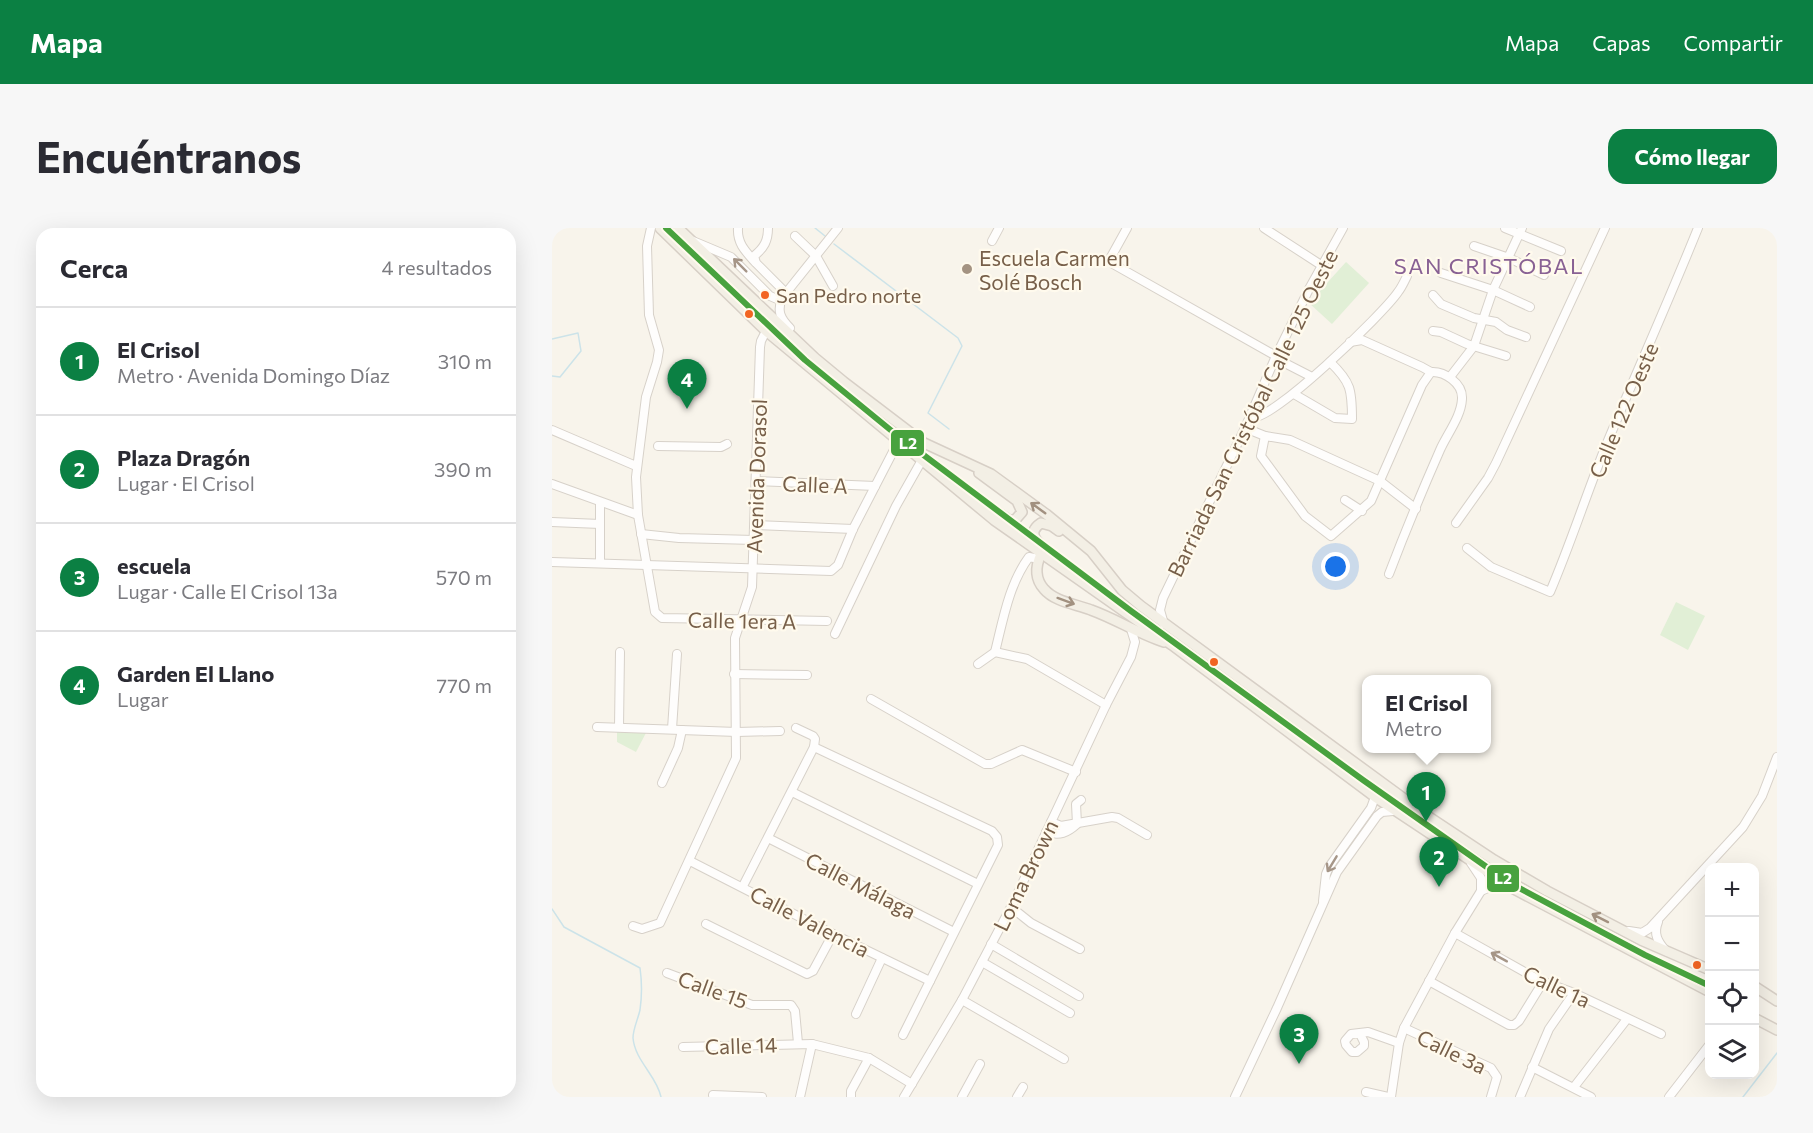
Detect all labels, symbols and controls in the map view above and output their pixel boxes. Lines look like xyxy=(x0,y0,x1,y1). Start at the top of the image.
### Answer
text: Mapa xyxy=(30,25,103,59)
text: Mapa xyxy=(1505,30,1559,55)
text: Capas xyxy=(1592,30,1651,55)
text: Compartir xyxy=(1684,30,1783,55)
button: Cómo llegar xyxy=(1608,129,1777,184)
text: Encuéntranos xyxy=(36,130,301,182)
place label: Escuela Carmen Solé Bosch xyxy=(979,245,1130,294)
street label: Barriada San Cristóbal Calle 125 Oeste xyxy=(1162,245,1342,581)
text: Cerca xyxy=(60,252,128,283)
district label: SAN CRISTÓBAL xyxy=(1394,252,1584,279)
text: 4 resultados xyxy=(382,255,492,279)
one-way arrow xyxy=(733,258,747,273)
marker: Escuela Carmen Solé Bosch xyxy=(960,262,974,276)
place label: San Pedro norte xyxy=(776,283,921,307)
marker: San Pedro norte xyxy=(759,289,771,301)
unlabelled marker xyxy=(743,308,755,320)
text: El Crisol xyxy=(117,336,200,363)
street label: Calle 122 Oeste xyxy=(1583,339,1663,481)
text: 1 xyxy=(75,349,84,373)
text: 310 m xyxy=(438,349,492,373)
pin: 4 xyxy=(668,360,706,409)
text: Metro · Avenida Domingo Díaz xyxy=(117,363,390,387)
street label: Avenida Dorasol xyxy=(741,398,771,554)
line badge: L2 xyxy=(890,429,925,457)
text: L2 xyxy=(899,433,917,452)
text: Plaza Dragón xyxy=(117,444,250,471)
text: 2 xyxy=(74,457,85,481)
text: 390 m xyxy=(434,457,492,481)
street label: Calle A xyxy=(782,470,848,498)
text: Lugar · El Crisol xyxy=(117,471,255,495)
one-way arrow xyxy=(1031,502,1047,514)
text: escuela xyxy=(117,552,191,579)
your location xyxy=(1321,552,1350,581)
text: 3 xyxy=(74,565,85,589)
text: 570 m xyxy=(436,565,492,589)
text: Lugar · Calle El Crisol 13a xyxy=(117,579,338,603)
one-way arrow xyxy=(1057,597,1075,608)
street label: Calle 1era A xyxy=(687,607,797,633)
unlabelled marker xyxy=(1208,656,1220,668)
text: Garden El Llano xyxy=(117,660,274,687)
text: 4 xyxy=(73,673,86,697)
text: 770 m xyxy=(437,673,492,697)
popup xyxy=(1362,675,1491,753)
text: Lugar xyxy=(117,687,169,711)
text: El Crisol xyxy=(1385,689,1468,716)
text: Metro xyxy=(1385,716,1442,740)
pin: 1 xyxy=(1406,772,1446,822)
street label: Loma Brown xyxy=(987,815,1063,935)
pin: 2 xyxy=(1420,838,1458,887)
street label: Calle Málaga xyxy=(802,847,920,923)
one-way arrow xyxy=(1326,855,1338,872)
map controls xyxy=(1705,863,1759,1079)
button: + xyxy=(1705,863,1759,917)
line badge: L2 xyxy=(1486,864,1520,893)
text: L2 xyxy=(1494,868,1512,887)
street label: Calle Valencia xyxy=(746,880,874,962)
one-way arrow xyxy=(1592,912,1609,924)
button: − xyxy=(1705,917,1759,971)
one-way arrow xyxy=(1491,951,1508,963)
unlabelled marker xyxy=(1691,959,1703,971)
street label: Calle 1a xyxy=(1519,960,1595,1012)
street label: Calle 15 xyxy=(675,965,751,1013)
button: locate xyxy=(1705,971,1759,1025)
pin: 3 xyxy=(1280,1014,1318,1064)
street label: Calle 3a xyxy=(1413,1024,1491,1078)
button: layers xyxy=(1705,1025,1759,1079)
street label: Calle 14 xyxy=(704,1031,778,1059)

